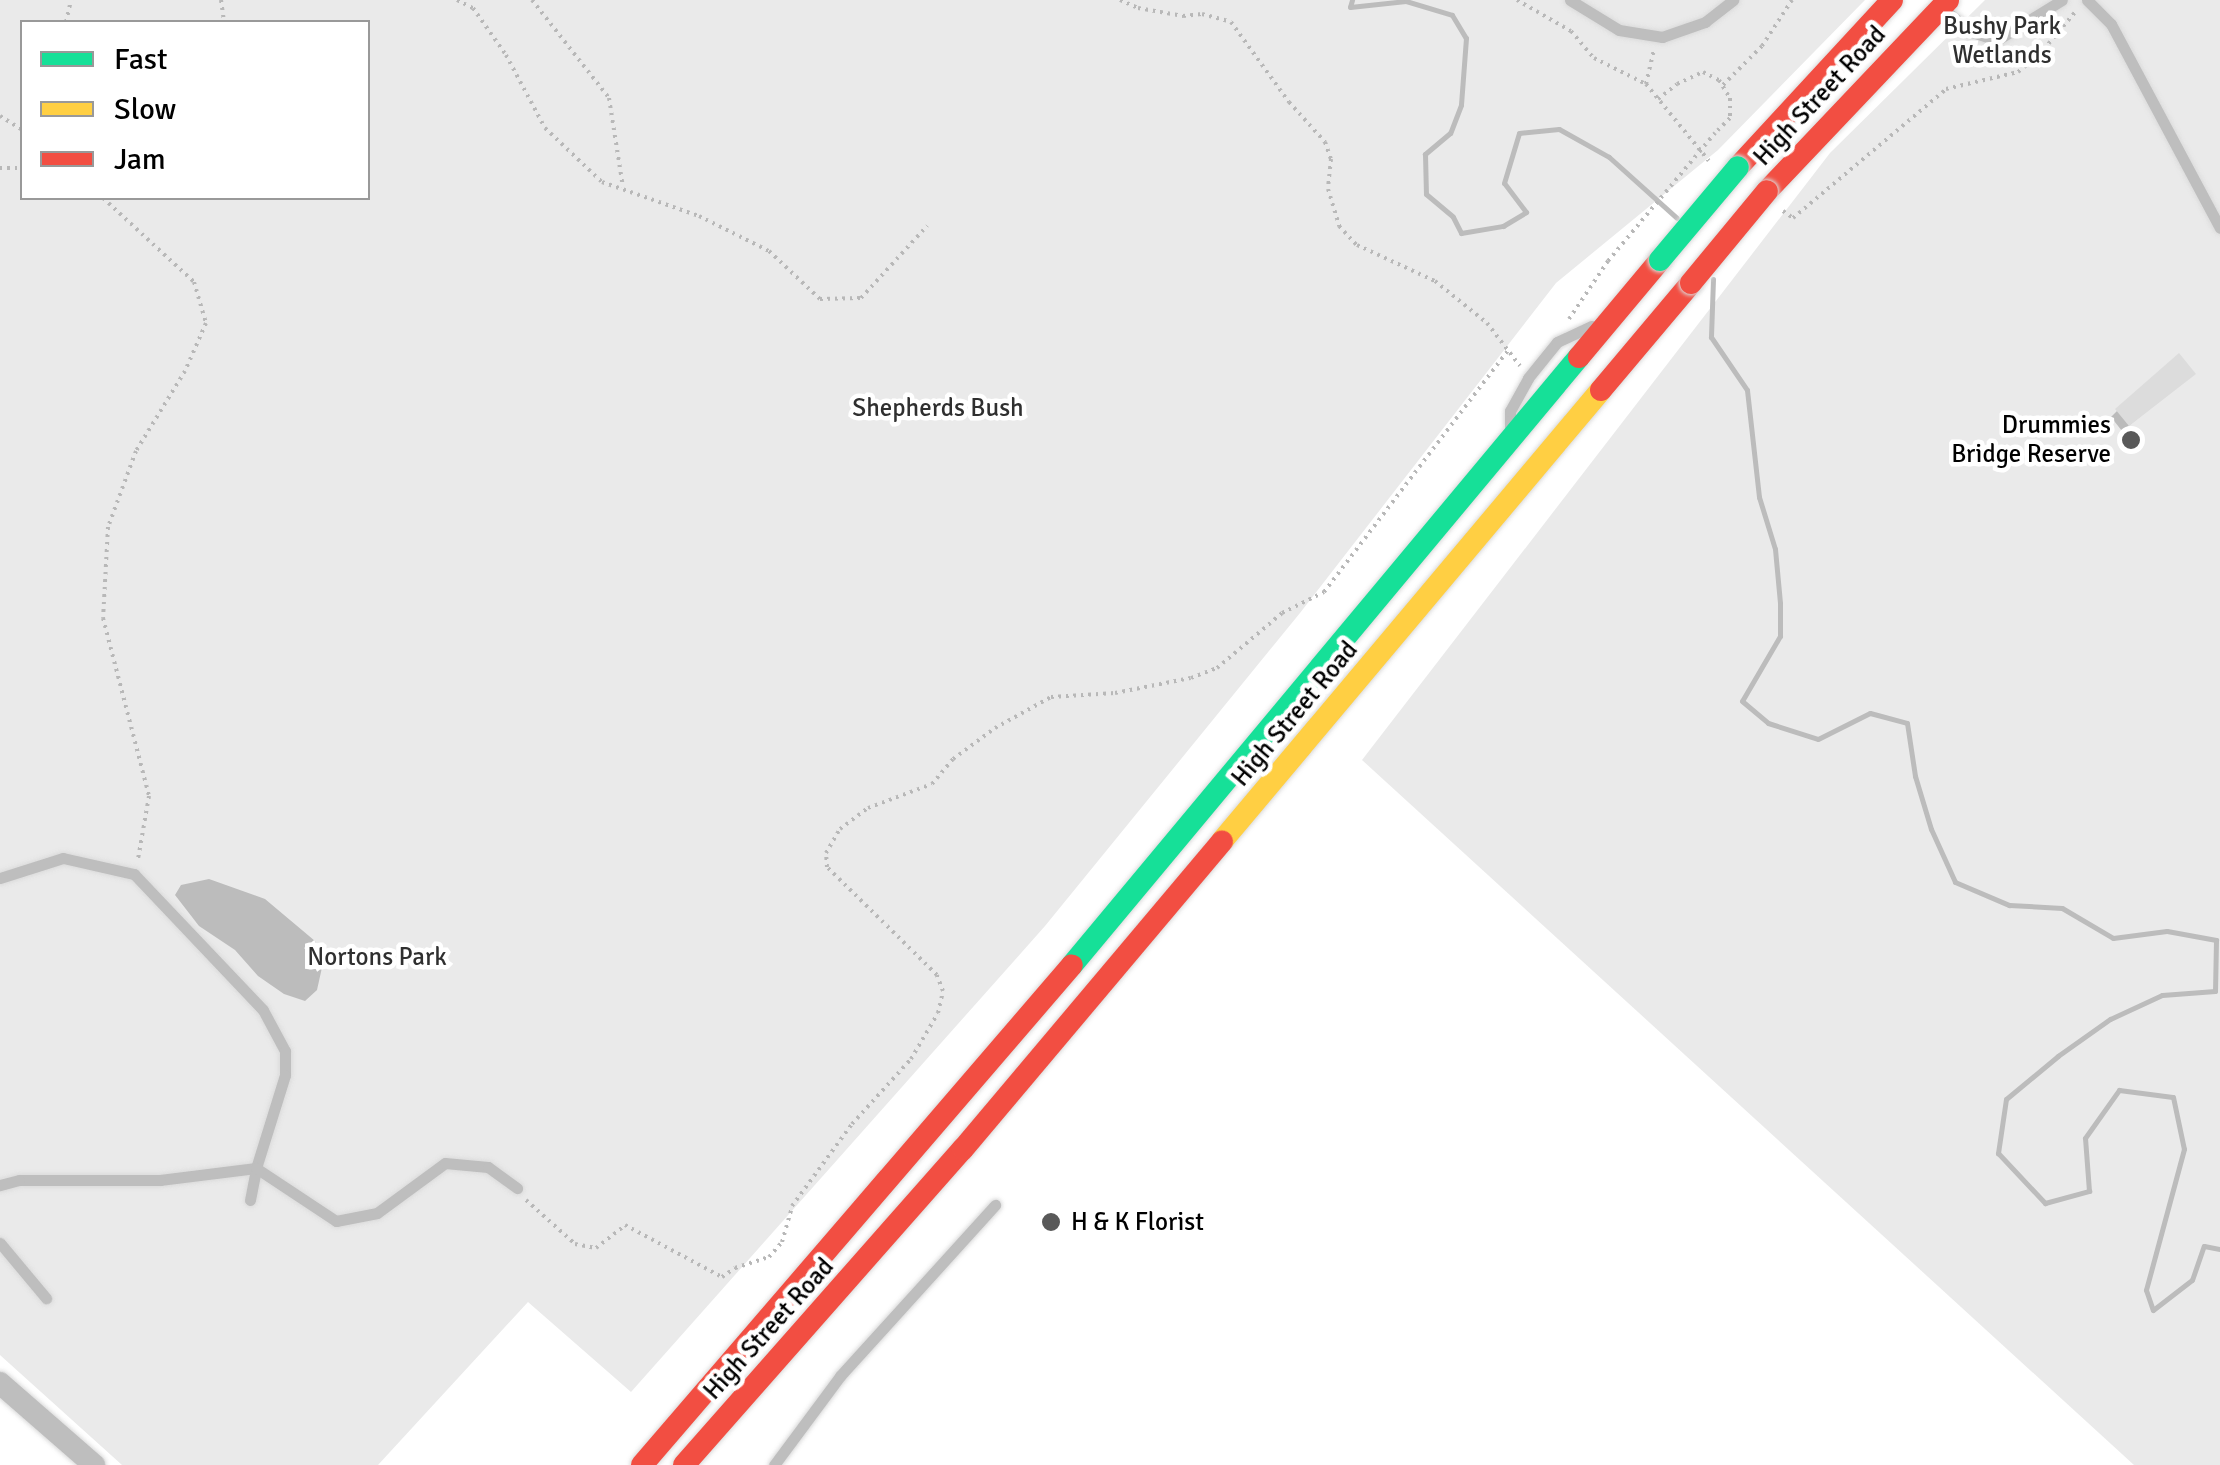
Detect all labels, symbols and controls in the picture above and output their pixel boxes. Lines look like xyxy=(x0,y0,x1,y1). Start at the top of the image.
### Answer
park label: Bushy Park Wetlands xyxy=(1943,12,2061,71)
legend xyxy=(20,20,370,200)
street label: High Street Road xyxy=(1748,20,1892,172)
text: Fast xyxy=(114,41,167,78)
text: Slow xyxy=(114,91,176,128)
text: Jam xyxy=(114,141,166,178)
park label: Shepherds Bush xyxy=(852,393,1024,423)
place label: Drummies Bridge Reserve xyxy=(1951,411,2111,470)
marker: Drummies Bridge Reserve xyxy=(2120,429,2142,451)
street label: High Street Road xyxy=(1226,635,1364,793)
park label: Nortons Park xyxy=(307,942,447,972)
place label: H & K Florist xyxy=(1071,1207,1204,1237)
marker: H & K Florist xyxy=(1040,1211,1062,1233)
street label: High Street Road xyxy=(698,1252,840,1406)

